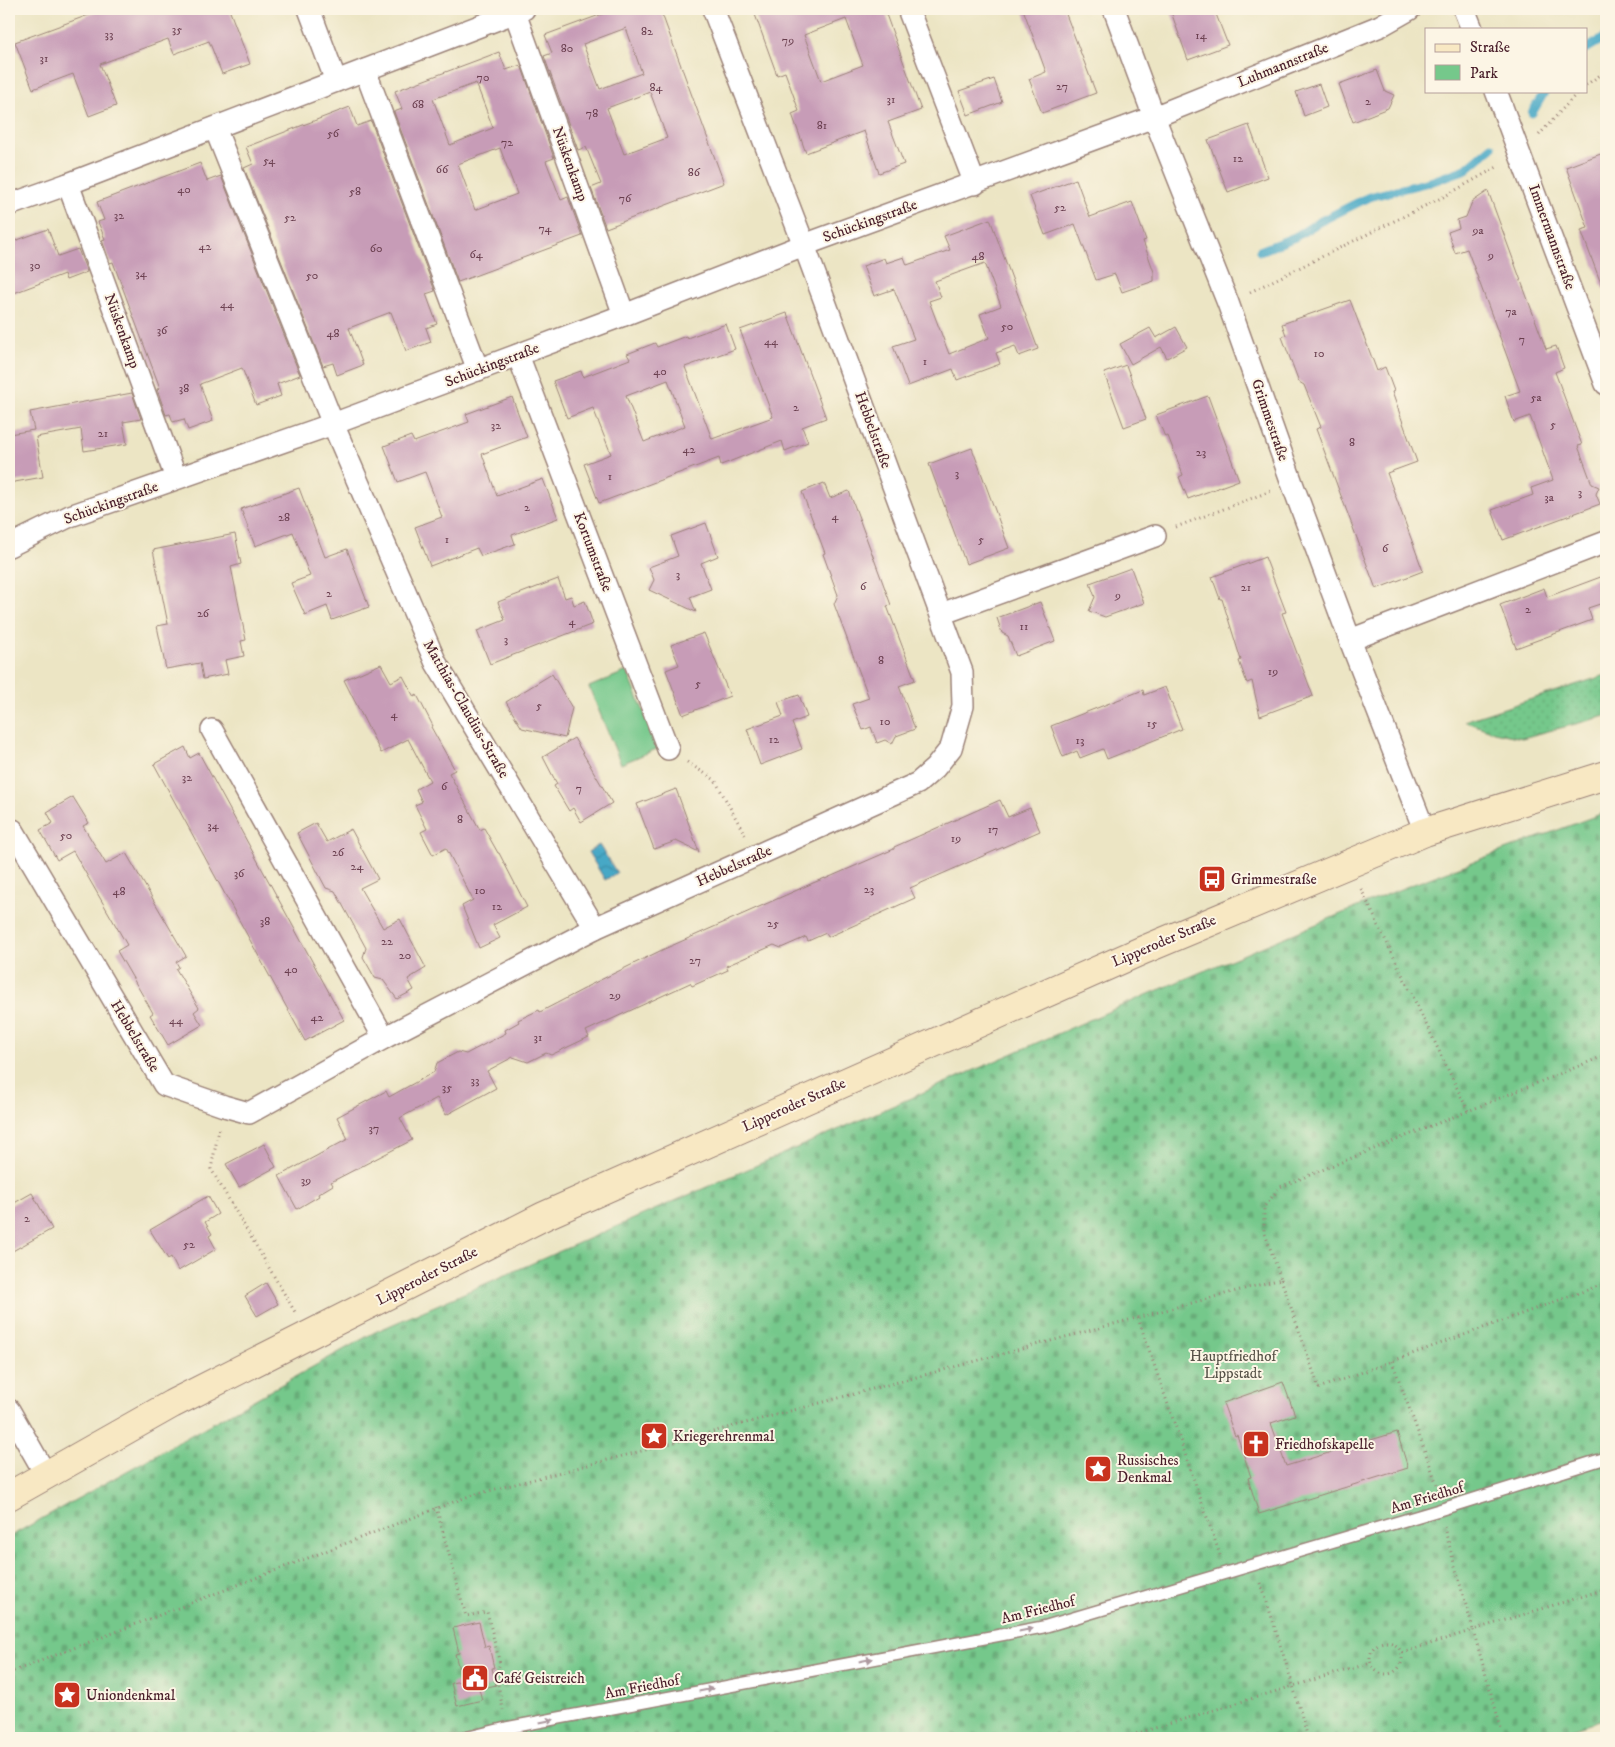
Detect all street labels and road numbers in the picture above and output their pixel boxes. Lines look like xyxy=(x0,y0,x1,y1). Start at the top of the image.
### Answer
street label: Luhmannstraße xyxy=(1235,38,1331,92)
street label: Nüskenkamp xyxy=(548,124,592,204)
street label: Immermannstraße xyxy=(1524,182,1580,292)
street label: Schückingstraße xyxy=(820,195,920,247)
street label: Nüskenkamp xyxy=(100,291,144,371)
street label: Schückingstraße xyxy=(442,338,542,392)
street label: Grimmestraße xyxy=(1247,376,1293,464)
street label: Hebbelstraße xyxy=(850,389,896,471)
street label: Schückingstraße xyxy=(61,477,161,529)
street label: Kortumstraße xyxy=(569,510,617,594)
street label: Matthias-Claudius-Straße xyxy=(419,636,513,782)
street label: Hebbelstraße xyxy=(693,841,775,891)
street label: Lipperoder Straße xyxy=(1109,911,1219,971)
street label: Hebbelstraße xyxy=(106,997,164,1075)
street label: Lipperoder Straße xyxy=(739,1074,849,1136)
street label: Lipperoder Straße xyxy=(373,1242,481,1310)
street label: Am Friedhof xyxy=(1388,1477,1468,1518)
street label: Am Friedhof xyxy=(999,1591,1079,1628)
street label: Am Friedhof xyxy=(603,1670,683,1704)

